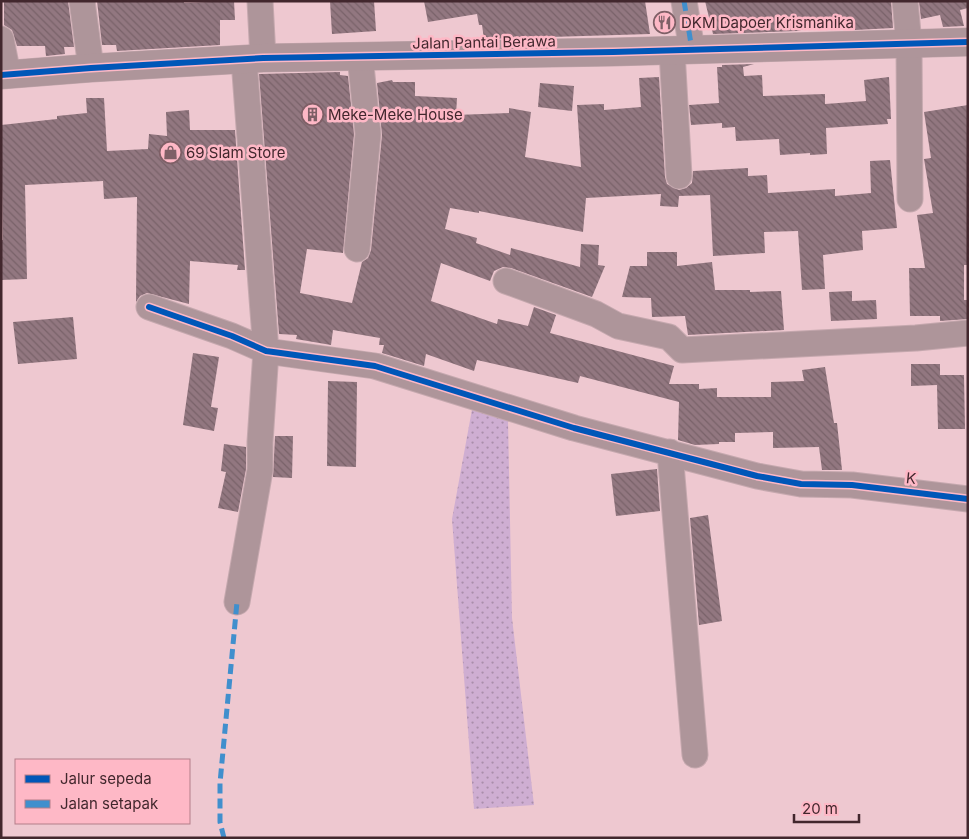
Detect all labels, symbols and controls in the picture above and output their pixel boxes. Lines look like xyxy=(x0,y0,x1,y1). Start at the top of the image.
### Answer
restaurant icon: DKM Dapoer Krismanika xyxy=(653,10,677,34)
place label: DKM Dapoer Krismanika xyxy=(681,13,854,32)
street label: Jalan Pantai Berawa xyxy=(412,31,556,53)
building icon: Meke-Meke House xyxy=(300,102,324,126)
place label: Meke-Meke House xyxy=(328,105,463,124)
shop icon: 69 Slam Store xyxy=(158,140,182,164)
place label: 69 Slam Store xyxy=(186,143,285,162)
street label: K xyxy=(905,468,917,488)
legend xyxy=(15,759,190,824)
text: Jalur sepeda xyxy=(60,769,152,788)
scale bar xyxy=(794,792,859,824)
text: Jalan setapak xyxy=(60,794,159,813)
text: 20 m xyxy=(802,799,838,818)

